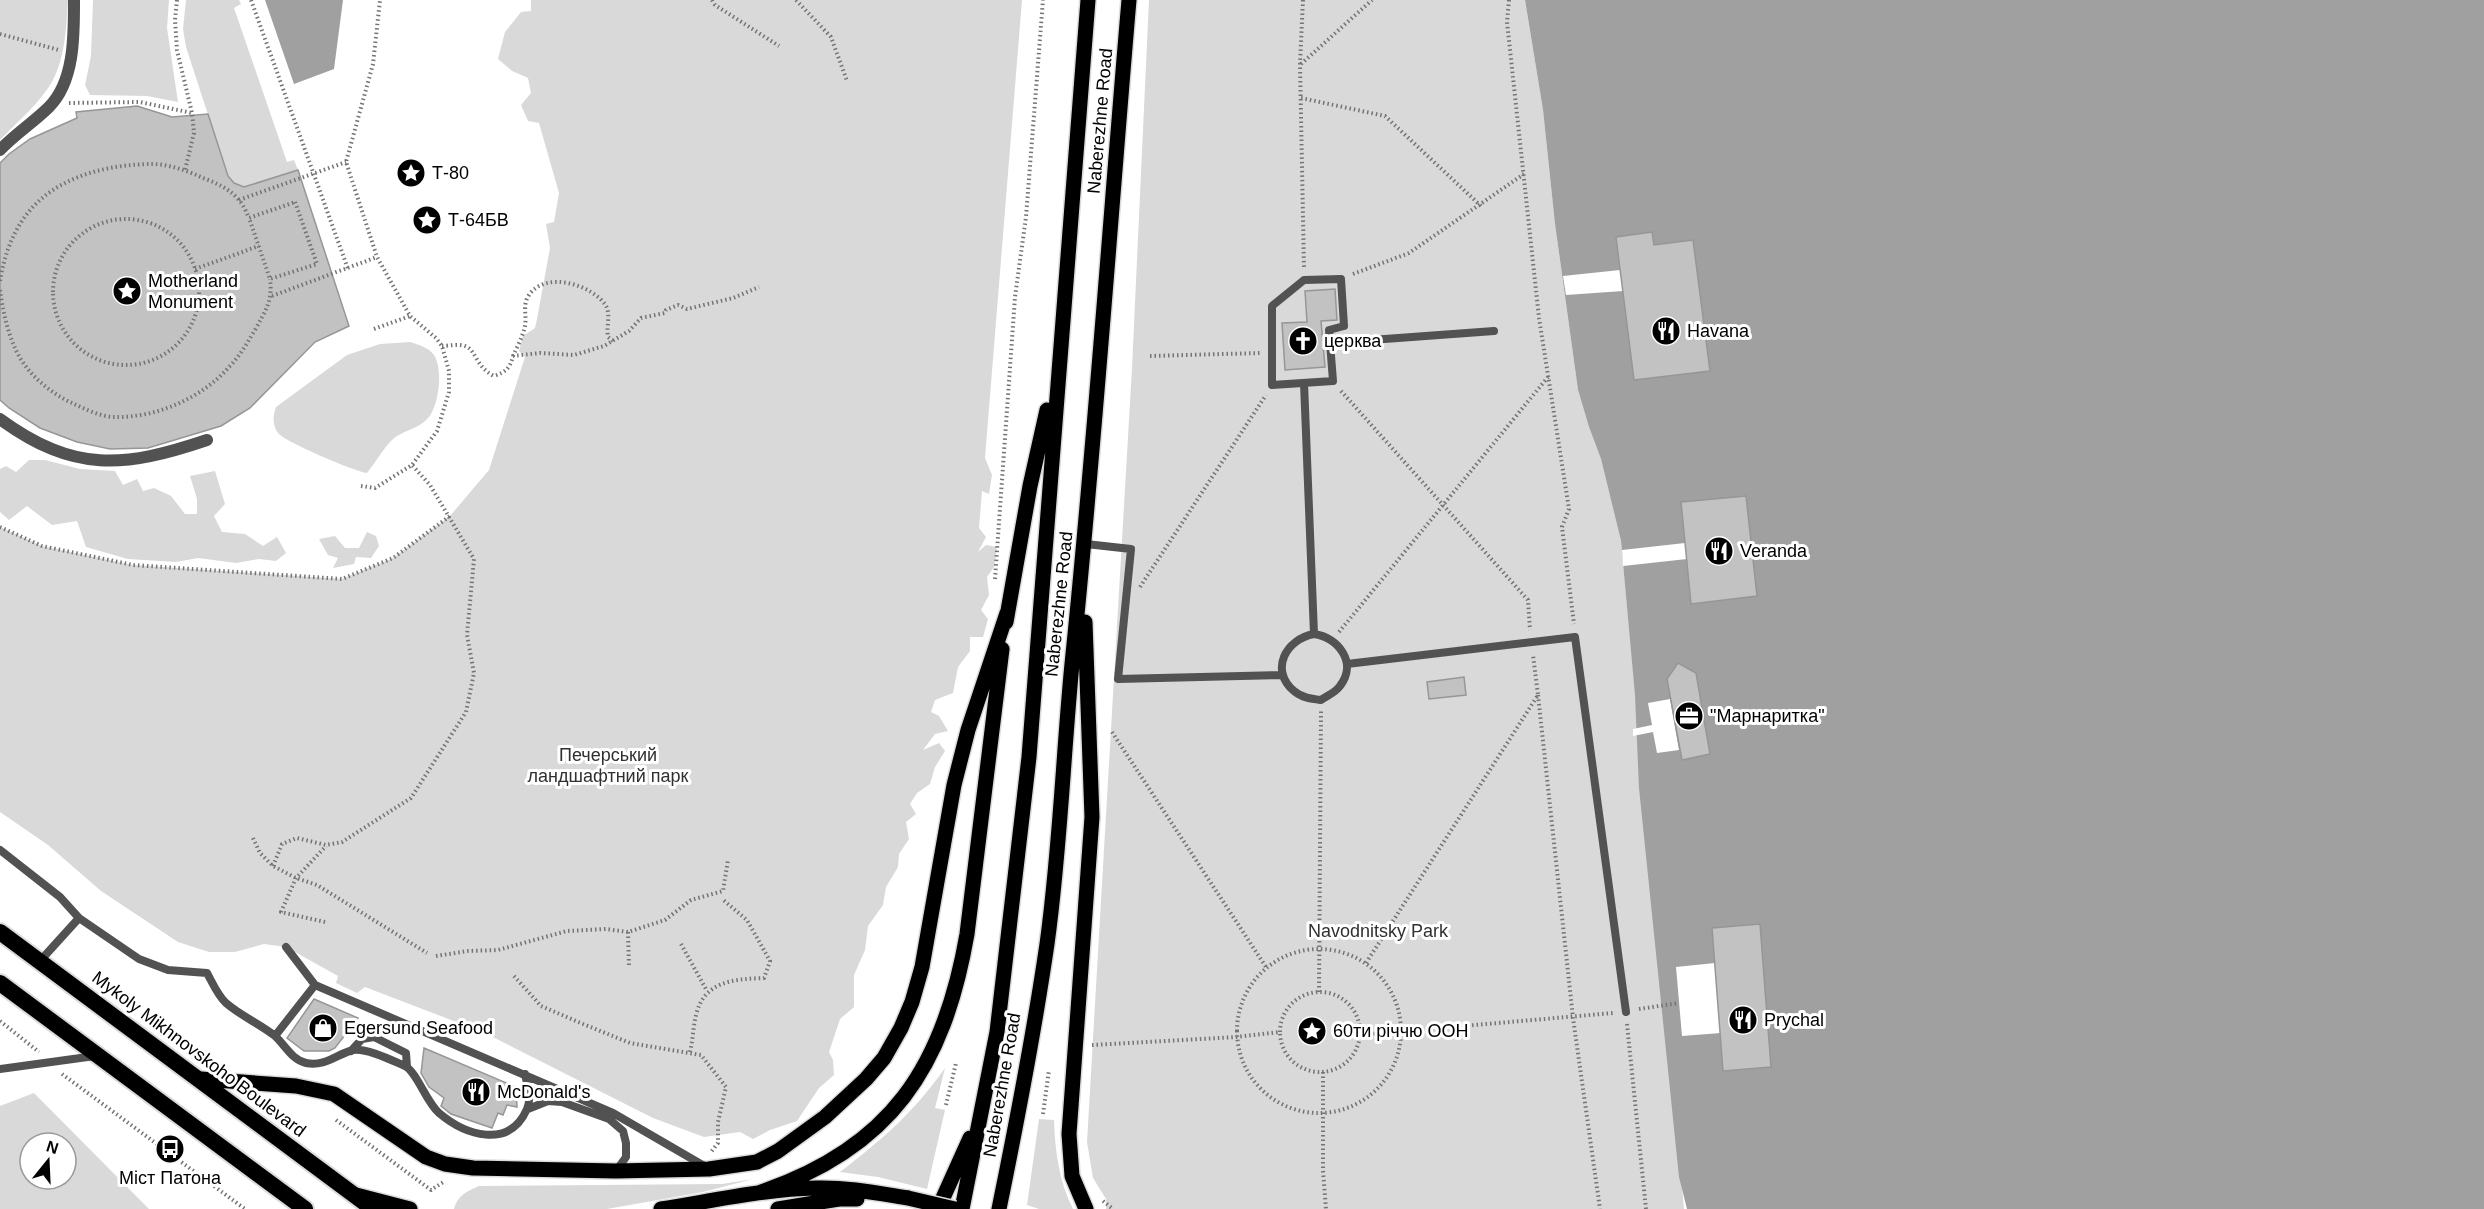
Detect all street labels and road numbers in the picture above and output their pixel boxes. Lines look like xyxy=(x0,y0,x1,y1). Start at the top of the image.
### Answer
street label: Naberezhne Road xyxy=(1084,47,1116,195)
street label: Naberezhne Road xyxy=(1041,530,1077,678)
street label: Mykoly Mikhnovskoho Boulevard xyxy=(88,967,310,1141)
street label: Naberezhne Road xyxy=(979,1011,1025,1159)

